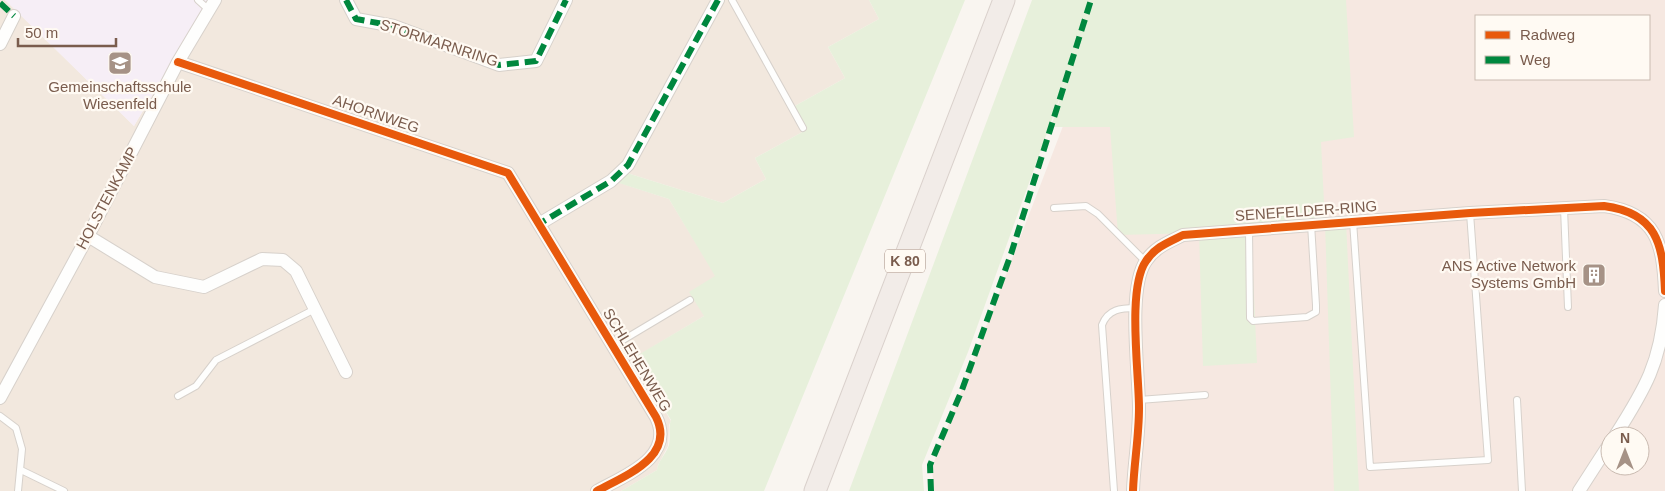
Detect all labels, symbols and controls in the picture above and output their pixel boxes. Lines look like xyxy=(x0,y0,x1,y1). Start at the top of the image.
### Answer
scale bar xyxy=(18,15,115,47)
street label: STORMARNRING xyxy=(378,15,500,70)
legend xyxy=(1475,15,1650,80)
text: 50 m xyxy=(25,24,58,41)
text: Radweg xyxy=(1520,26,1575,43)
school or university icon: Gemeinschaftsschule Wiesenfeld xyxy=(107,50,133,76)
text: Weg xyxy=(1520,51,1551,68)
place label: Gemeinschaftsschule Wiesenfeld xyxy=(48,78,192,112)
street label: AHORNWEG xyxy=(331,91,421,136)
street label: HOLSTENKAMP xyxy=(72,144,141,252)
street label: SENEFELDER-RING xyxy=(1234,197,1378,224)
road number: K 80 xyxy=(885,250,925,272)
place label: ANS Active Network Systems GmbH xyxy=(1442,257,1576,291)
building icon: ANS Active Network Systems GmbH xyxy=(1581,262,1607,288)
street label: SCHLEHENWEG xyxy=(600,305,675,414)
north arrow xyxy=(1600,426,1650,476)
text: N xyxy=(1620,430,1630,446)

